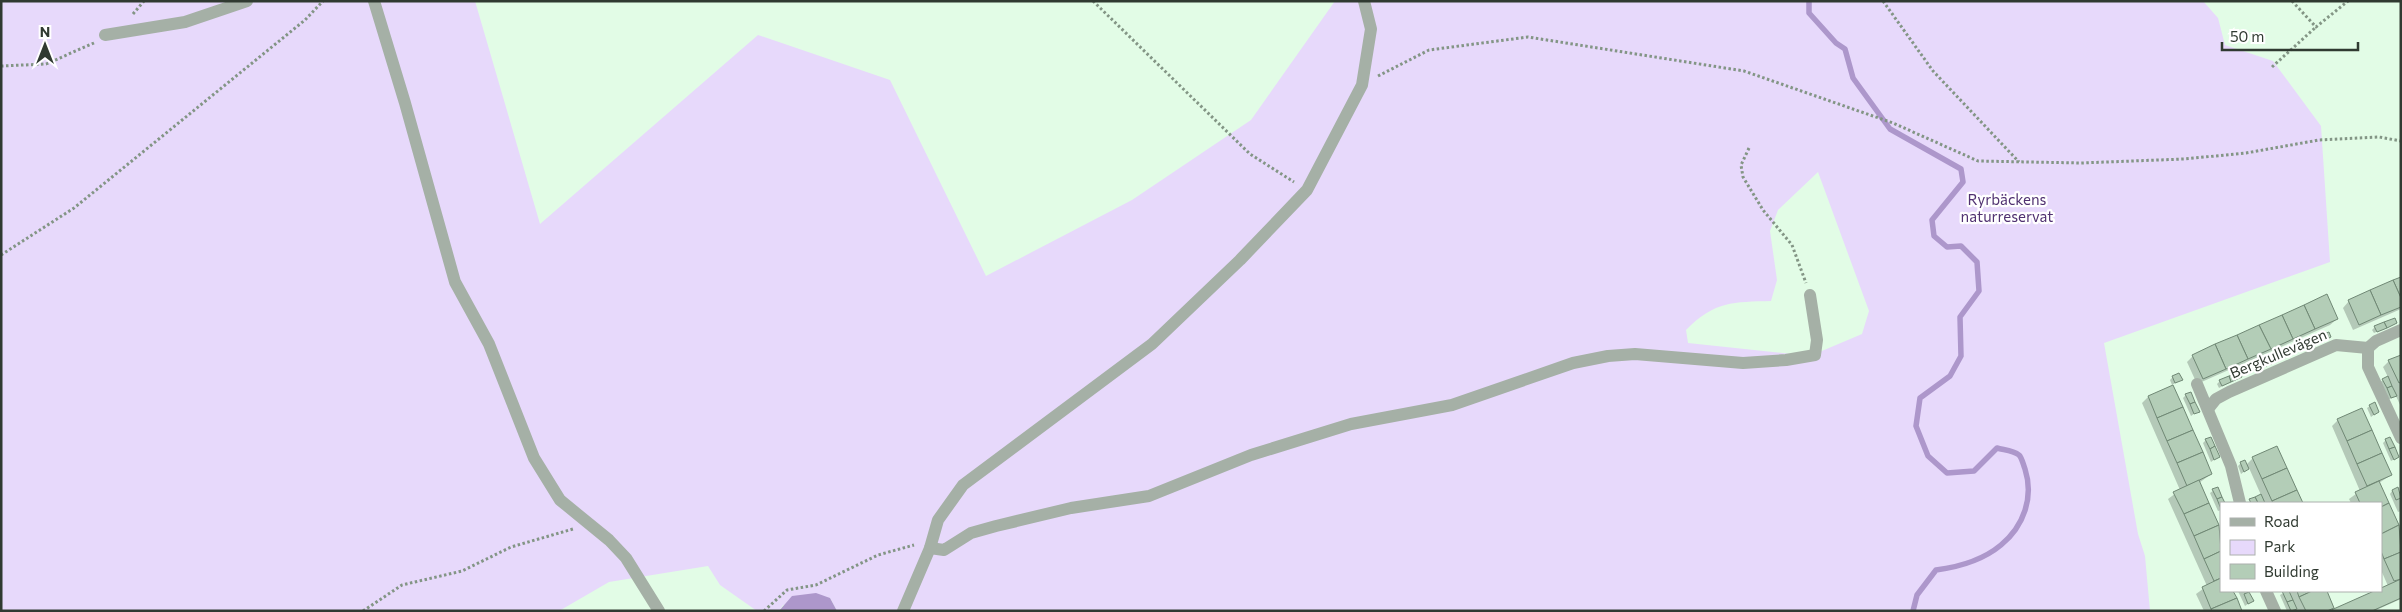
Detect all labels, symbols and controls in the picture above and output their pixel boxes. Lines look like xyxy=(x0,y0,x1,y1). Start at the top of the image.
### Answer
north arrow xyxy=(20,20,70,70)
scale bar xyxy=(2222,20,2358,52)
text: N xyxy=(40,23,50,40)
text: 50 m xyxy=(2230,27,2264,45)
park label: Ryrbäckens naturreservat xyxy=(1961,190,2053,225)
street label: Bergkullevägen xyxy=(2227,325,2329,381)
legend xyxy=(2220,502,2382,592)
text: Road xyxy=(2264,512,2299,530)
text: Park xyxy=(2264,537,2295,555)
text: Building xyxy=(2264,562,2319,580)

